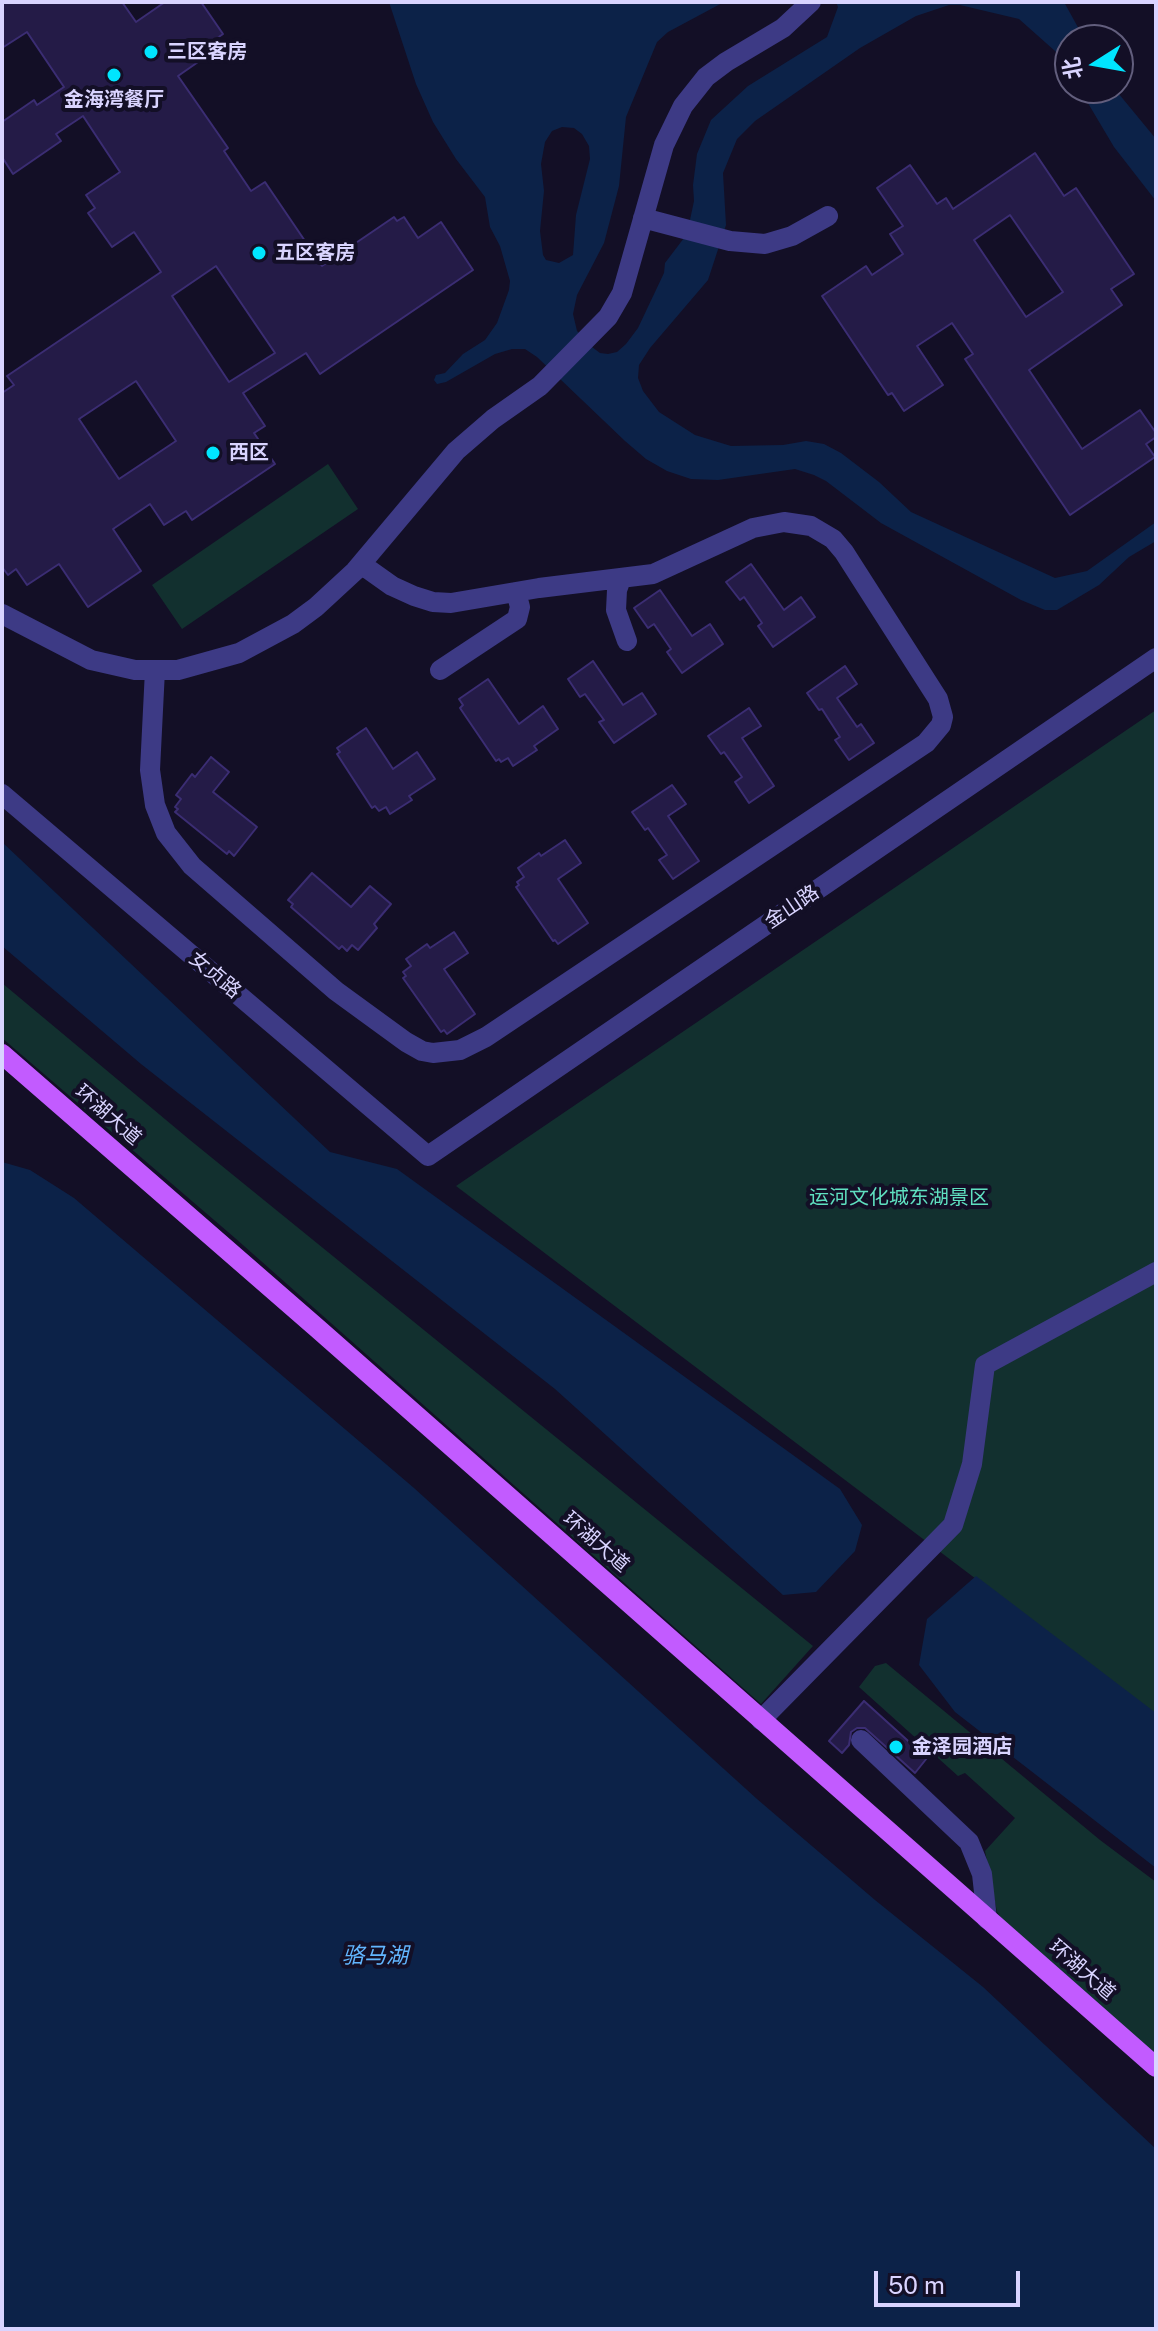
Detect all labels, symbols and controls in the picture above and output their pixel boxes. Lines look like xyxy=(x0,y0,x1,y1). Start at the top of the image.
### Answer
north arrow xyxy=(1054,24,1134,104)
place label: 三区客房 xyxy=(167,40,247,64)
marker: 三区客房 xyxy=(142,43,160,61)
text: 北 xyxy=(1058,55,1087,81)
marker: 金海湾餐厅 xyxy=(105,66,123,84)
place label: 金海湾餐厅 xyxy=(64,88,164,112)
place label: 五区客房 xyxy=(275,241,355,265)
marker: 五区客房 xyxy=(250,244,268,262)
place label: 西区 xyxy=(229,441,269,465)
marker: 西区 xyxy=(204,444,222,462)
street label: 金山路 xyxy=(760,880,824,934)
street label: 女贞路 xyxy=(184,947,246,1003)
street label: 环湖大道 xyxy=(70,1080,146,1150)
park label: 运河文化城东湖景区 xyxy=(809,1186,989,1210)
street label: 环湖大道 xyxy=(558,1507,634,1577)
place label: 金泽园酒店 xyxy=(912,1735,1012,1759)
marker: 金泽园酒店 xyxy=(887,1738,905,1756)
street label: 环湖大道 xyxy=(1044,1935,1120,2005)
water label: 骆马湖 xyxy=(342,1943,408,1969)
scale bar xyxy=(878,2255,1024,2305)
text: 50 m xyxy=(888,2271,945,2299)

